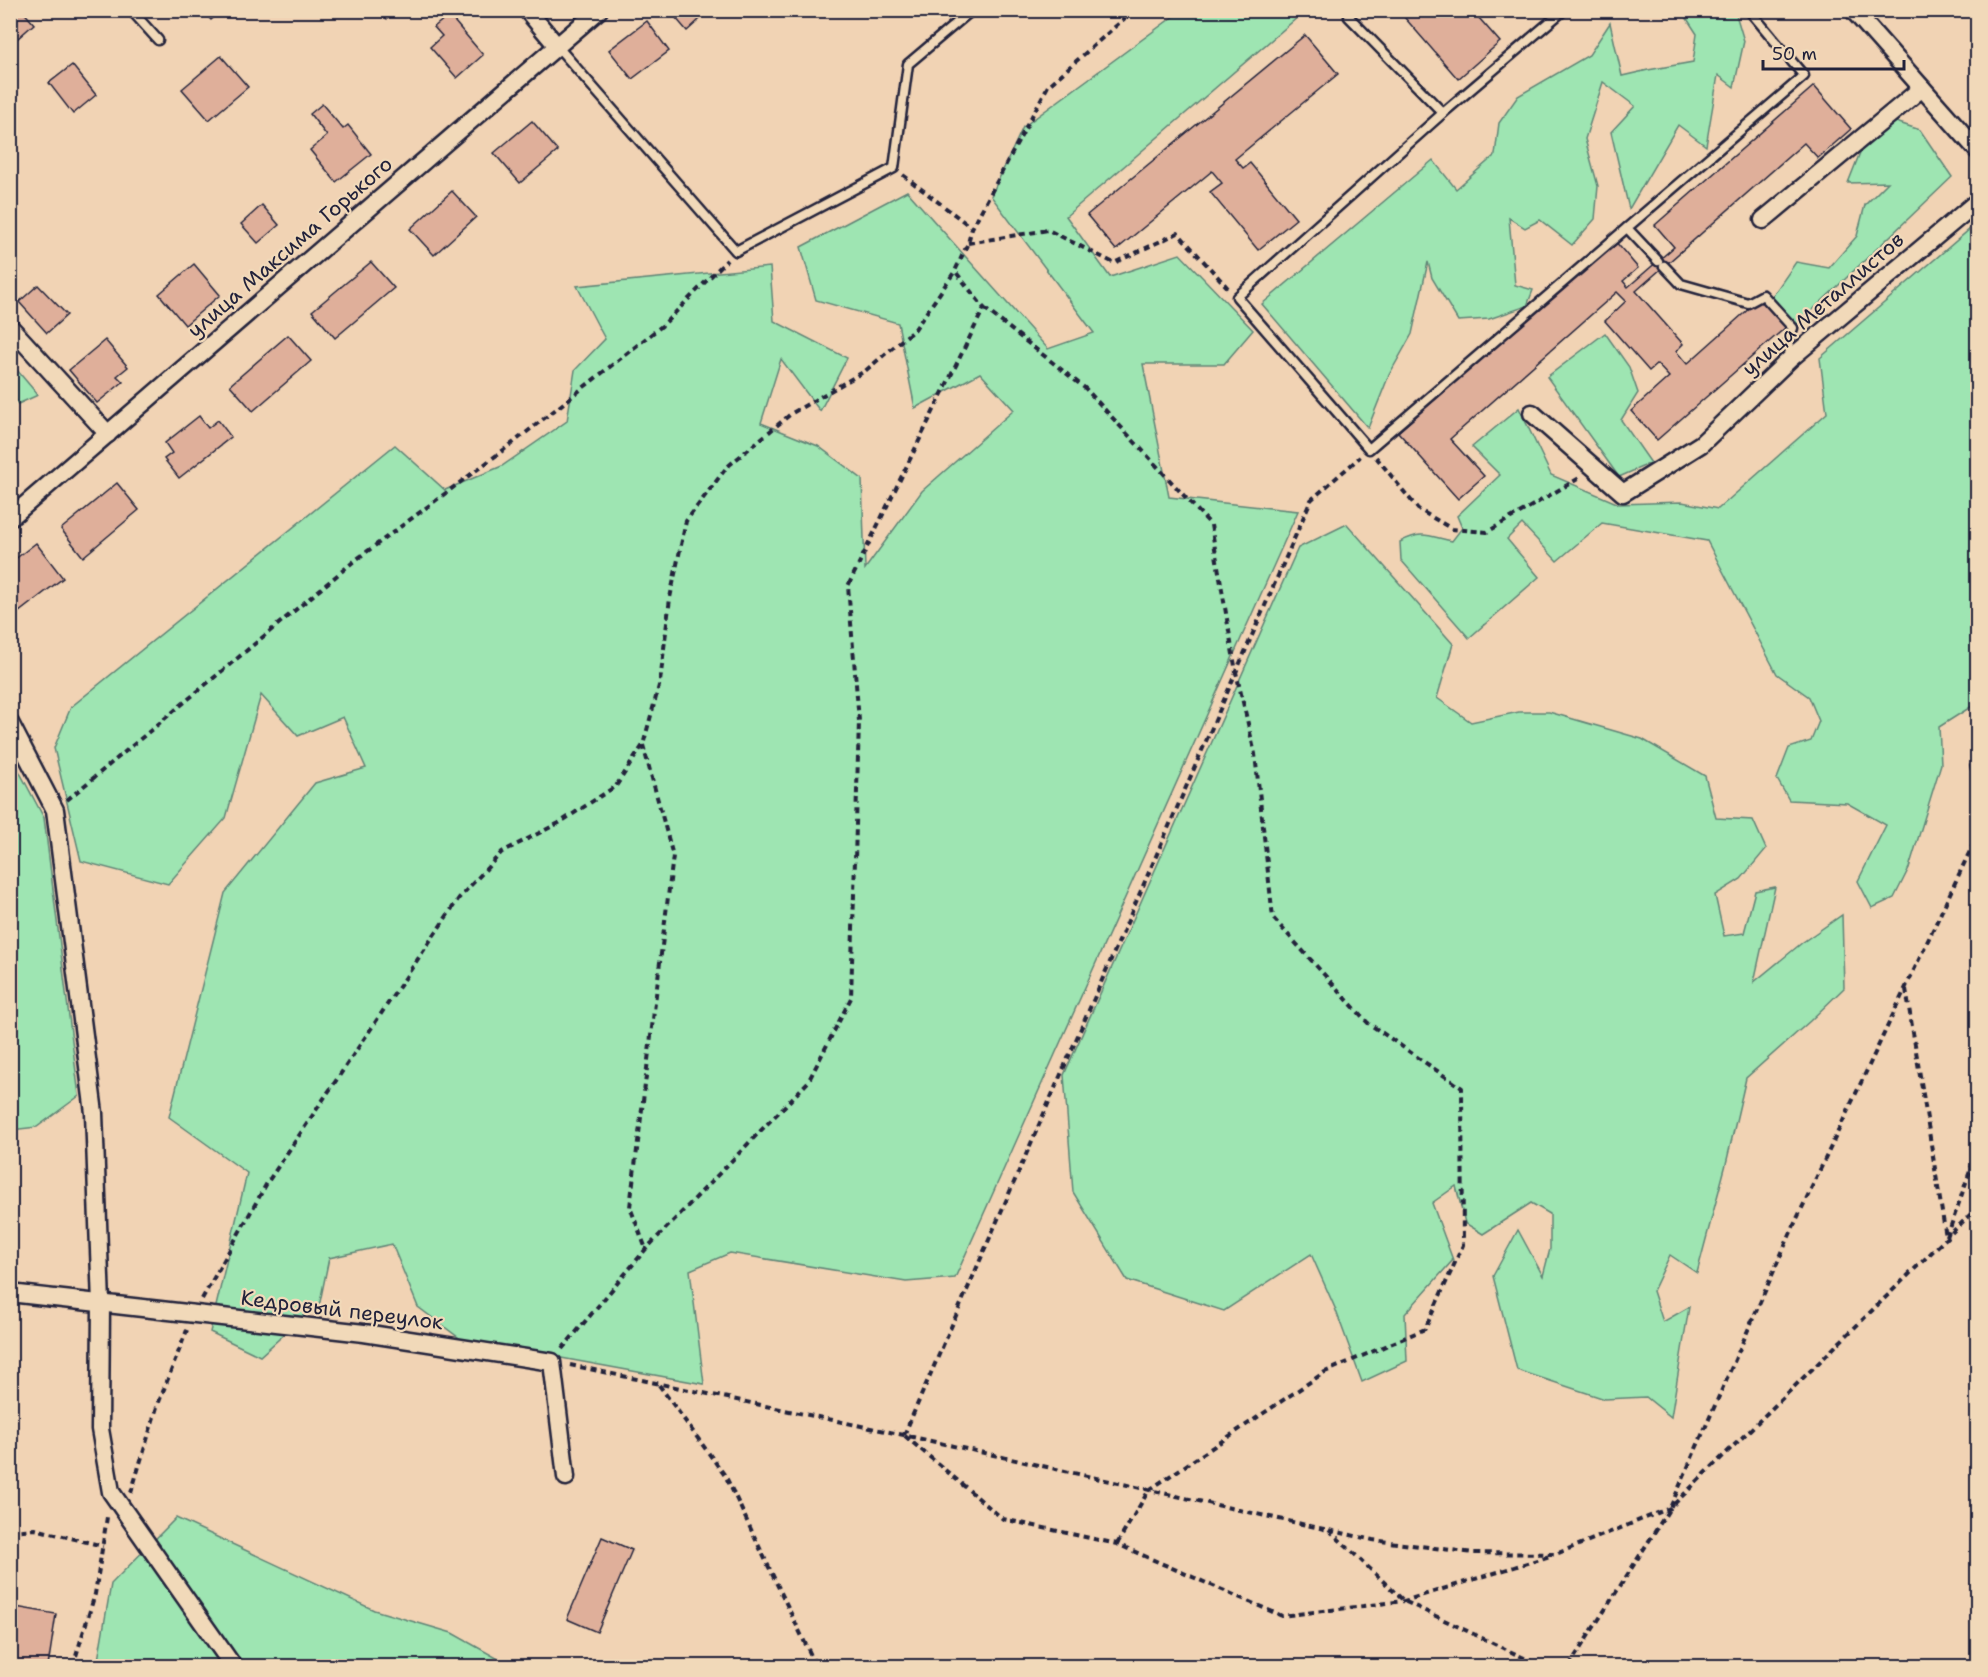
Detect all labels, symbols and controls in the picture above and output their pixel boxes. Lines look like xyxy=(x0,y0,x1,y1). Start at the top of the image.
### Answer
scale bar xyxy=(1763,33,1904,71)
text: 50 m xyxy=(1772,42,1817,66)
street label: улица Максима Горького xyxy=(181,150,399,344)
street label: улица Металлистов xyxy=(1736,226,1910,382)
street label: Кедровый переулок xyxy=(239,1284,445,1336)

